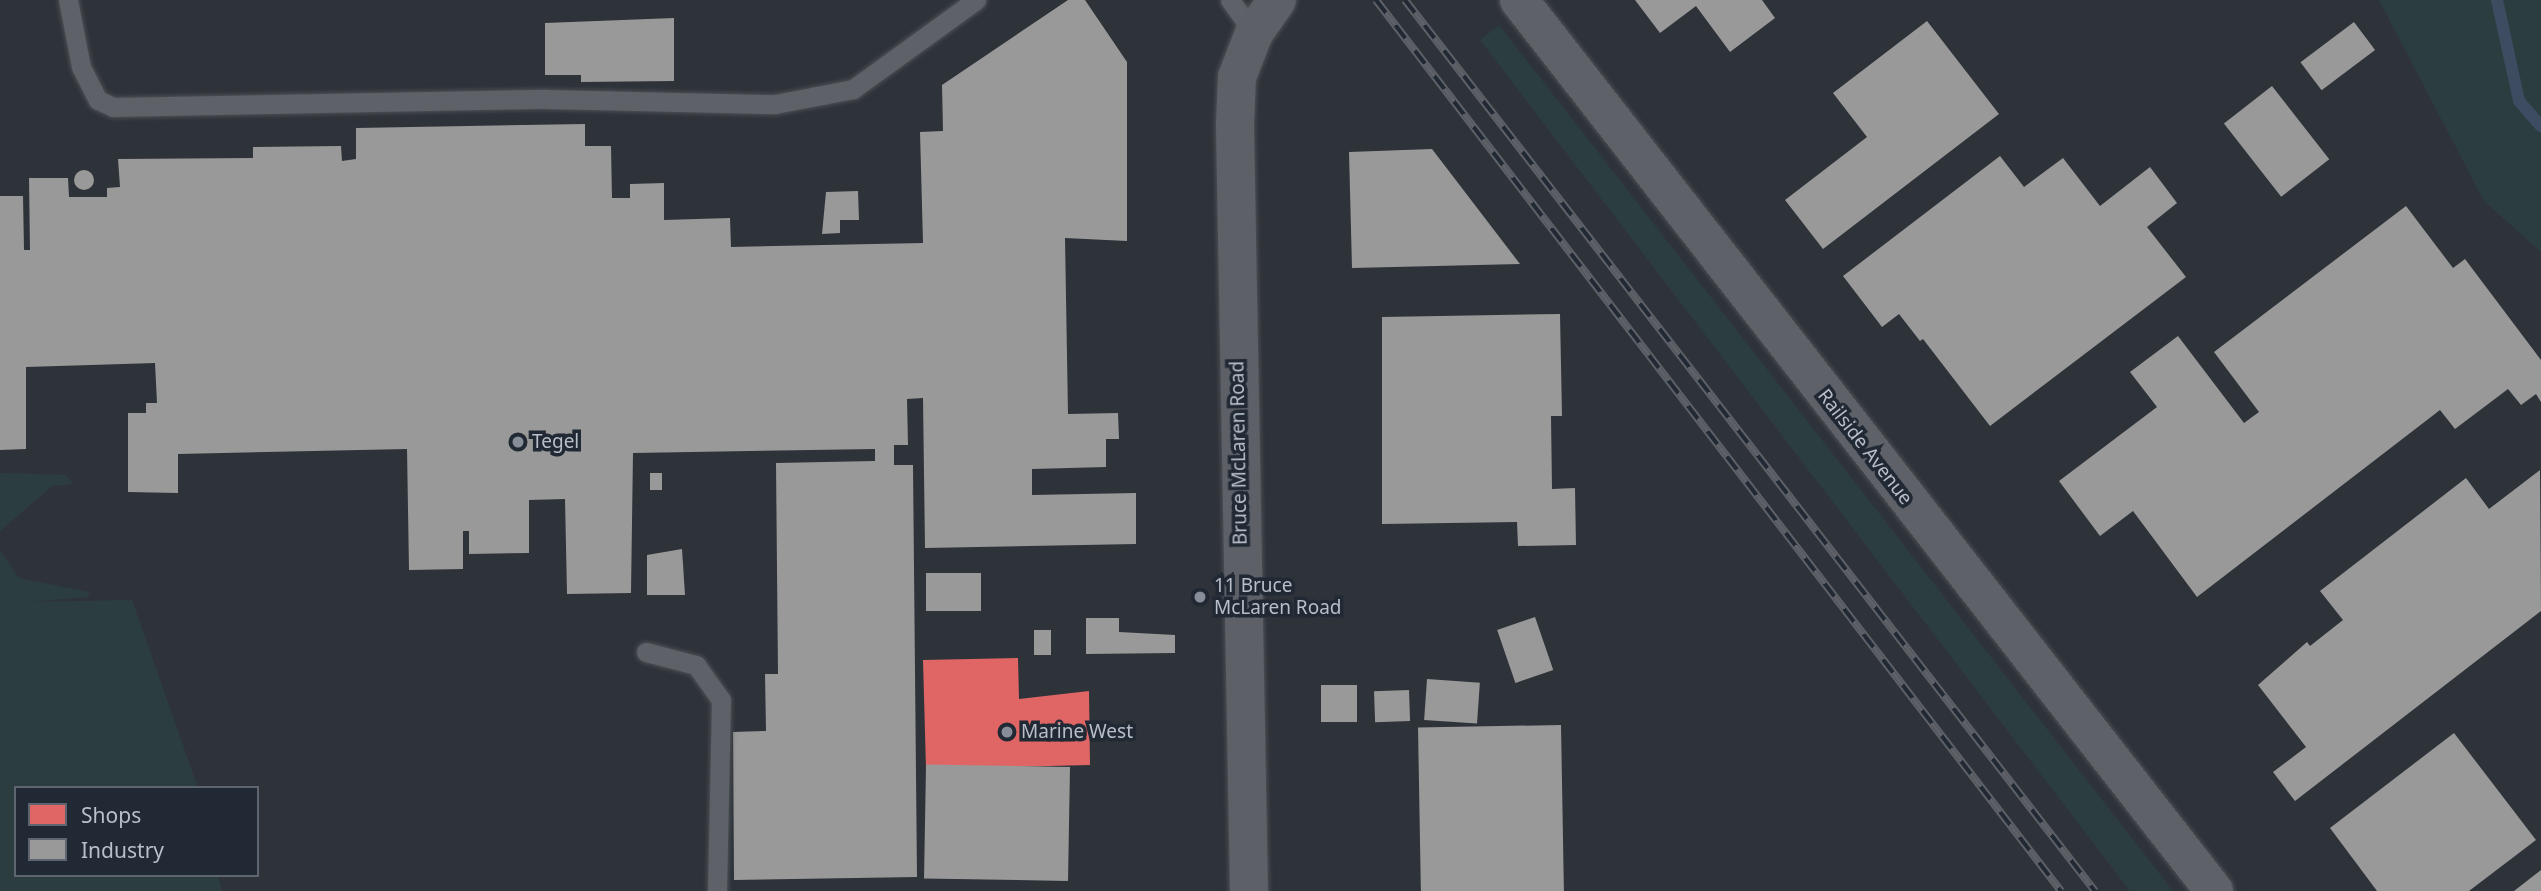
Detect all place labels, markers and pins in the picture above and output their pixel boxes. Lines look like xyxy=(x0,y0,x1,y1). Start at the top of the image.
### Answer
place label: Tegel xyxy=(532,431,579,453)
marker: Tegel xyxy=(510,434,526,450)
place label: 11 Bruce McLaren Road xyxy=(1214,575,1341,619)
marker: 11 Bruce McLaren Road xyxy=(1192,589,1208,605)
place label: Marine West xyxy=(1021,721,1133,743)
marker: Marine West xyxy=(999,724,1015,740)

